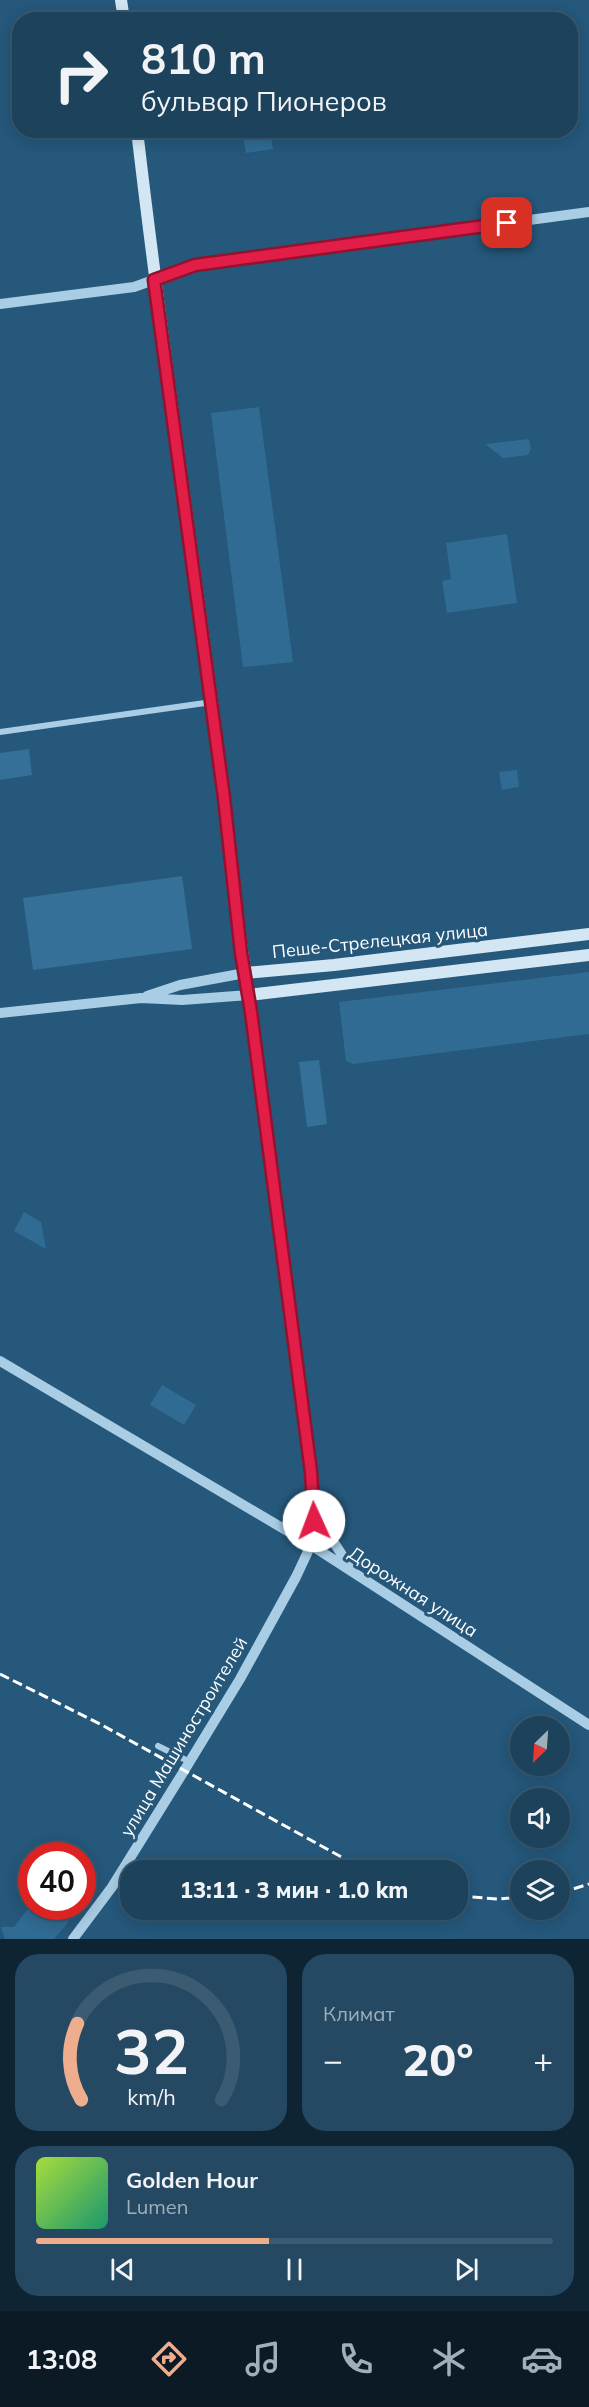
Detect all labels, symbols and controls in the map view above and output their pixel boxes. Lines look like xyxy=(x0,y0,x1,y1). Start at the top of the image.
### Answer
text: 810 m xyxy=(141,32,266,85)
icon: right xyxy=(42,36,120,114)
text: бульвар Пионеров xyxy=(141,84,387,118)
pin xyxy=(481,197,532,248)
icon: arrive xyxy=(490,206,523,239)
street label: Пеше-Стрелецкая улица xyxy=(271,918,489,963)
position arrow xyxy=(282,1489,346,1553)
street label: Дорожная улица xyxy=(344,1541,482,1642)
street label: улица Машиностроителей xyxy=(115,1633,252,1841)
north arrow xyxy=(510,1716,570,1776)
map controls xyxy=(510,1716,570,1920)
button: sound xyxy=(510,1788,570,1848)
speed limit sign: 40 xyxy=(18,1842,96,1920)
button: layers xyxy=(510,1860,570,1920)
text: 13:11 · 3 мин · 1.0 km xyxy=(180,1876,408,1904)
text: Климат xyxy=(323,2001,395,2026)
text: 32 xyxy=(114,2011,188,2090)
text: 20° xyxy=(402,2031,474,2087)
text: − xyxy=(323,2039,343,2080)
text: + xyxy=(533,2039,553,2080)
text: km/h xyxy=(127,2083,175,2110)
text: Golden Hour xyxy=(126,2166,258,2194)
text: Lumen xyxy=(126,2194,188,2219)
icon: previous xyxy=(106,2253,139,2286)
icon: pause xyxy=(278,2253,311,2286)
icon: next xyxy=(450,2253,483,2286)
icon: directions xyxy=(148,2338,190,2380)
icon: music xyxy=(242,2338,284,2380)
icon: phone xyxy=(335,2338,377,2380)
icon: climate xyxy=(428,2338,470,2380)
icon: car xyxy=(521,2338,563,2380)
text: 13:08 xyxy=(26,2342,97,2376)

